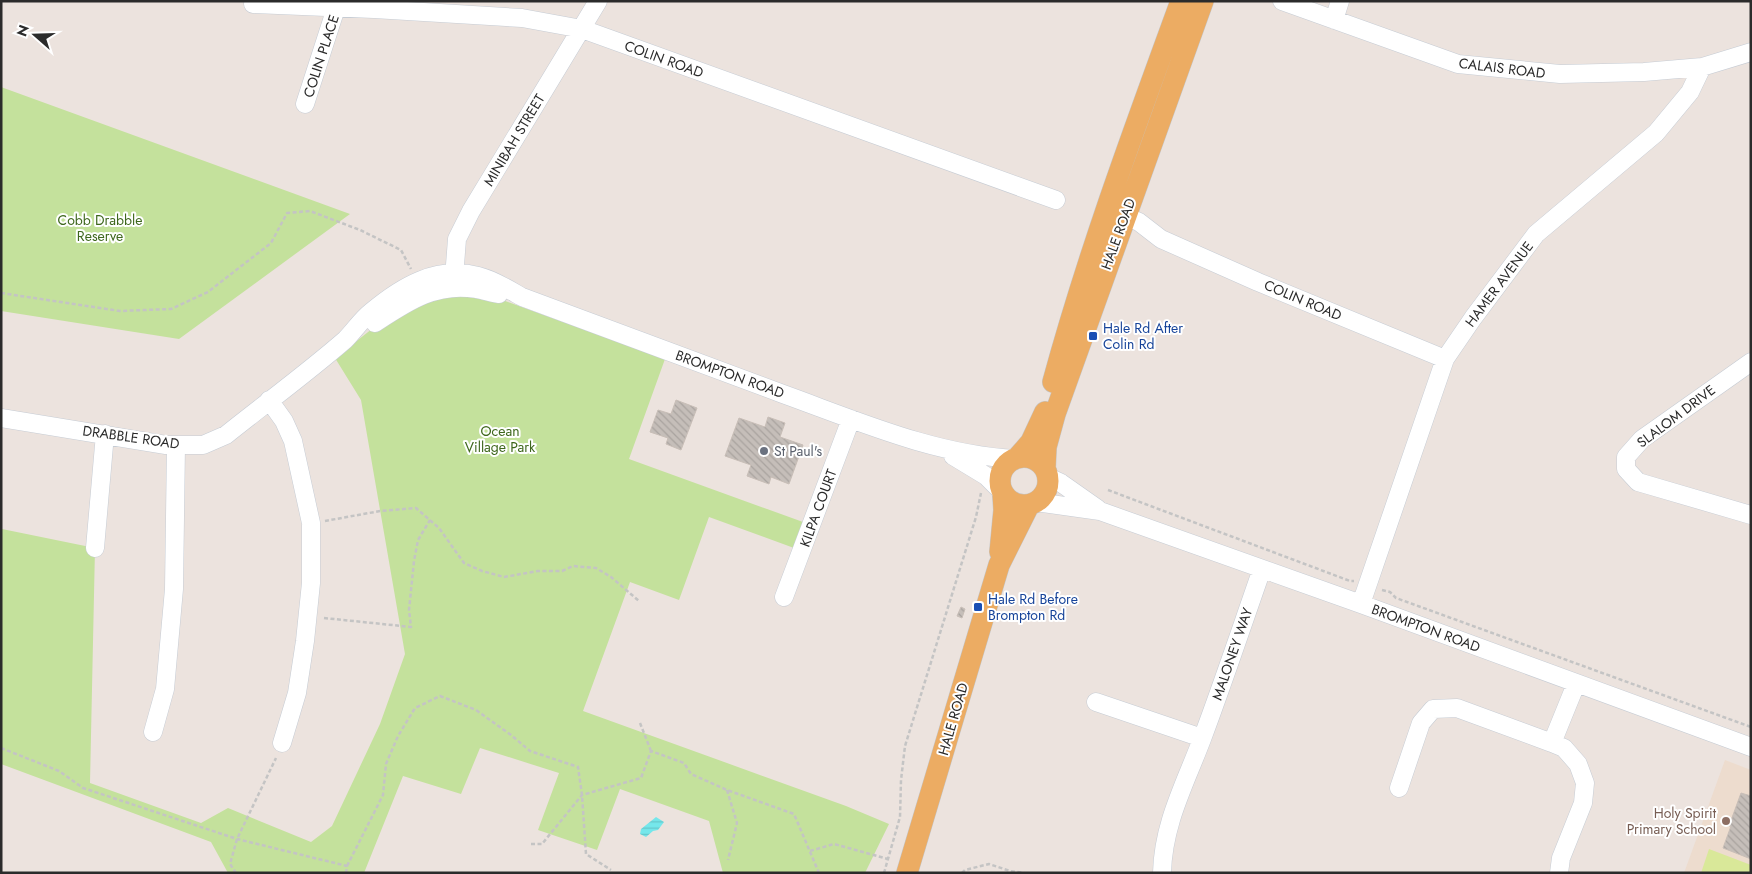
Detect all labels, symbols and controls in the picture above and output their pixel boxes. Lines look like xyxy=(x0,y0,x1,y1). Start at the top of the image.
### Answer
north arrow xyxy=(10,10,60,60)
street label: COLIN PLACE xyxy=(298,12,344,100)
text: N xyxy=(11,22,34,39)
street label: COLIN ROAD xyxy=(622,35,706,83)
street label: CALAIS ROAD xyxy=(1458,53,1546,83)
street label: MINIBAH STREET xyxy=(479,90,550,190)
street label: HALE ROAD xyxy=(1096,195,1140,273)
park label: Cobb Drabble Reserve xyxy=(58,210,142,246)
street label: HAMER AVENUE xyxy=(1460,237,1538,331)
street label: COLIN ROAD xyxy=(1261,275,1345,325)
place label: Hale Rd After Colin Rd xyxy=(1103,318,1183,354)
marker: Hale Rd After Colin Rd xyxy=(1087,330,1099,342)
street label: BROMPTON ROAD xyxy=(673,345,787,403)
street label: SLALOM DRIVE xyxy=(1633,380,1719,452)
street label: DRABBLE ROAD xyxy=(81,420,181,454)
park label: Ocean Village Park xyxy=(465,421,536,457)
place label: St Paul's xyxy=(774,441,822,461)
marker: St Paul's xyxy=(758,445,770,457)
street label: KILPA COURT xyxy=(795,466,842,550)
place label: Hale Rd Before Brompton Rd xyxy=(988,589,1078,625)
street label: BROMPTON ROAD xyxy=(1369,599,1483,657)
marker: Hale Rd Before Brompton Rd xyxy=(972,601,984,613)
street label: MALONEY WAY xyxy=(1207,605,1257,703)
street label: HALE ROAD xyxy=(933,680,973,758)
place label: Holy Spirit Primary School xyxy=(1627,803,1717,839)
marker: Holy Spirit Primary School xyxy=(1720,815,1732,827)

